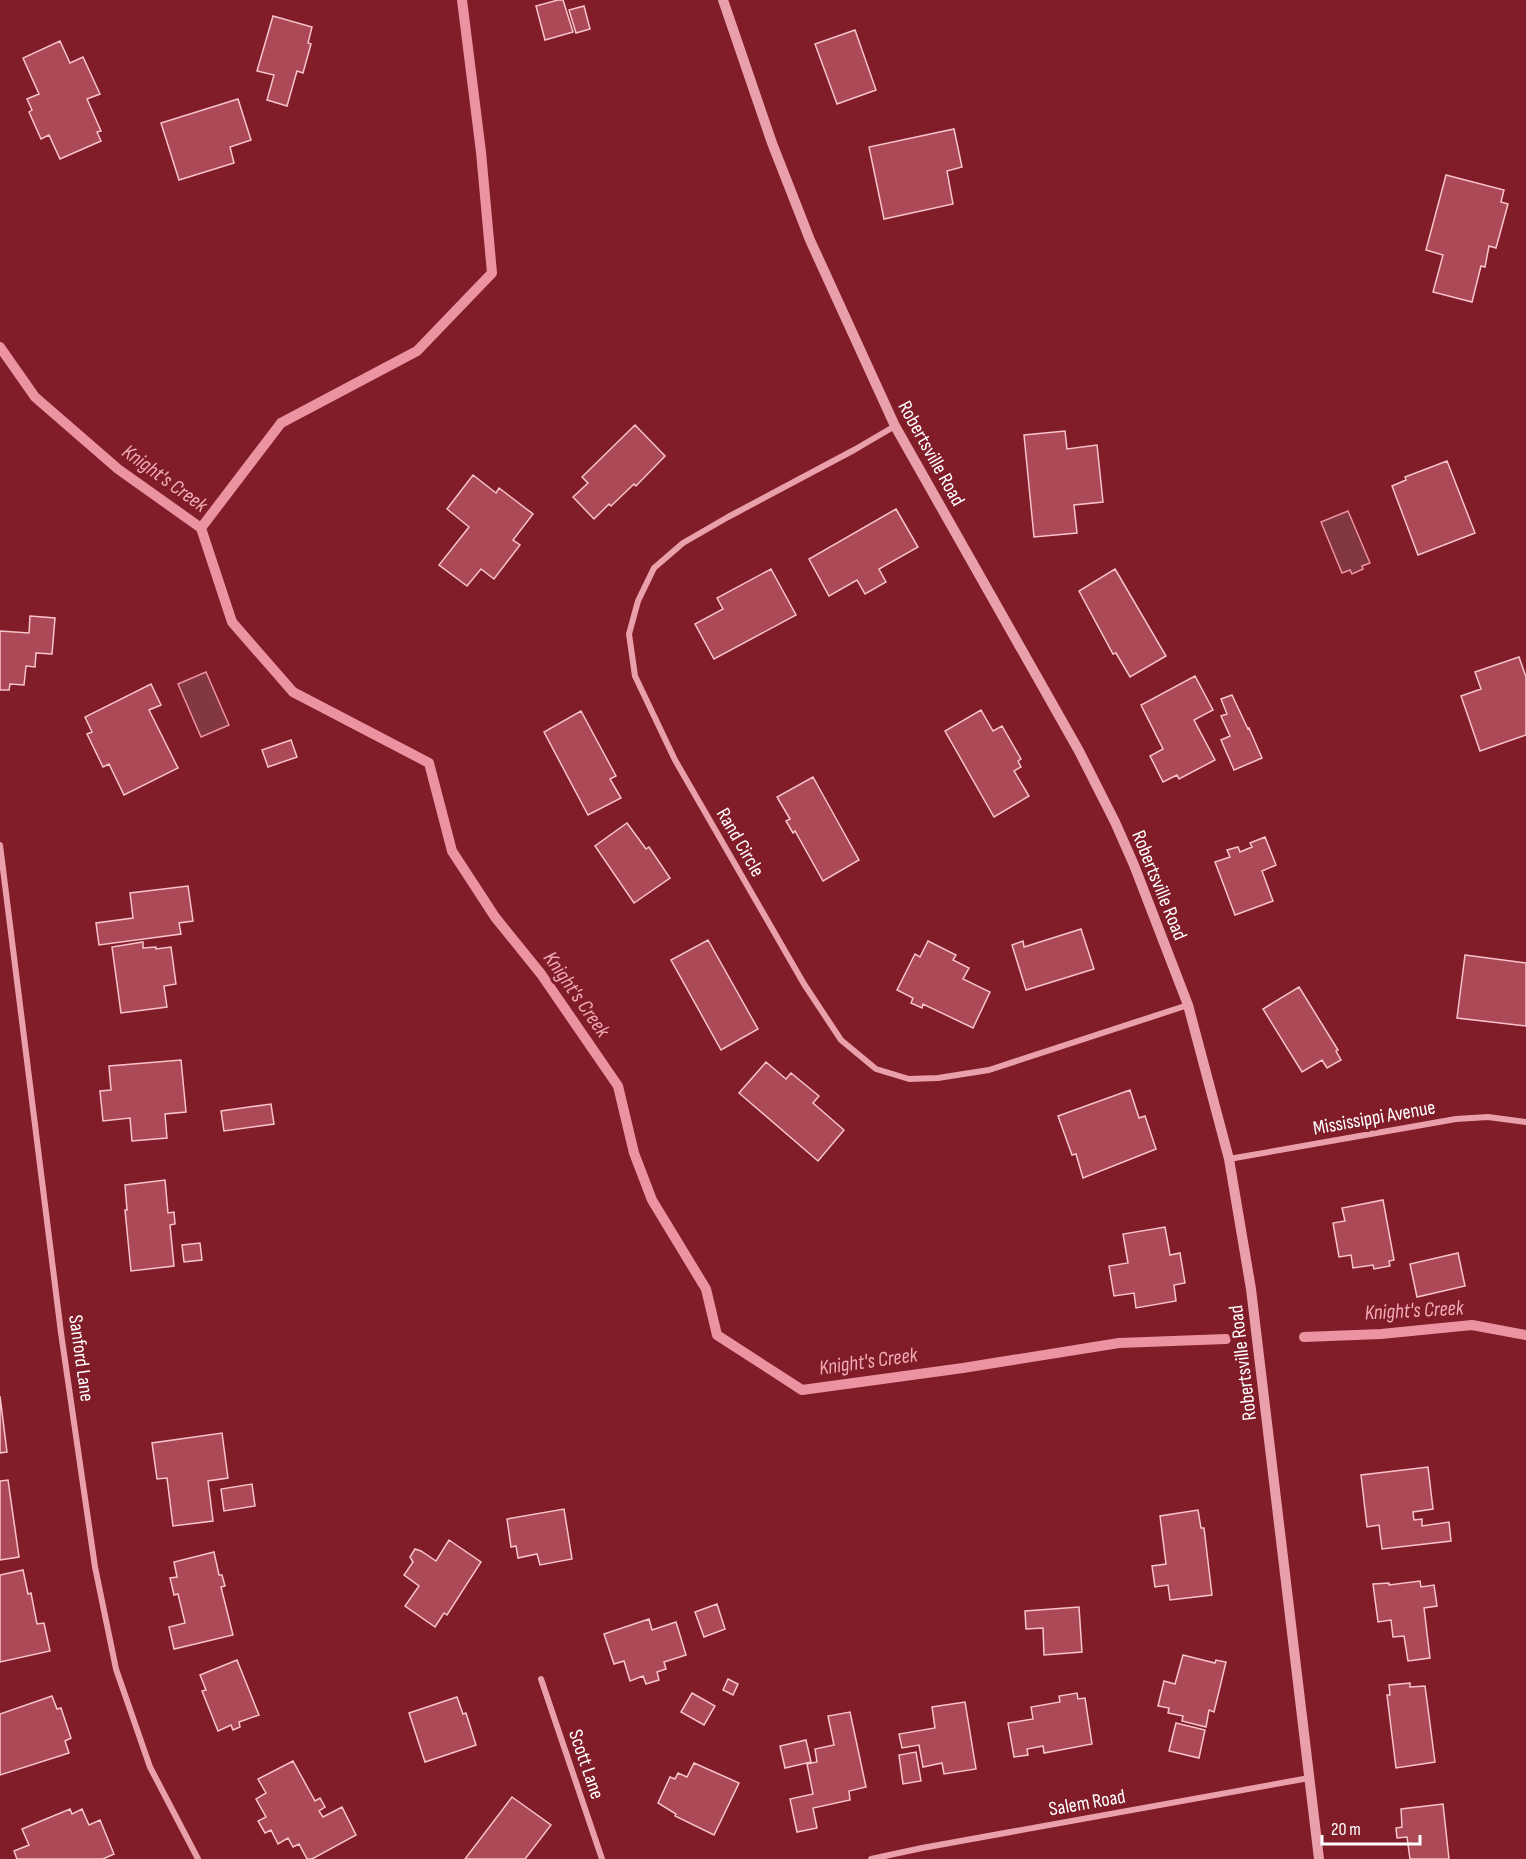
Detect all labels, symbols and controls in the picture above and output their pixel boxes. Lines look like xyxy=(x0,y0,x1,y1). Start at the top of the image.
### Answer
street label: Robertsville Road xyxy=(892,397,970,510)
water label: Knight's Creek xyxy=(117,439,213,518)
street label: Rand Circle xyxy=(711,804,769,881)
street label: Robertsville Road xyxy=(1126,827,1192,944)
water label: Knight's Creek xyxy=(538,947,616,1043)
street label: Mississippi Avenue xyxy=(1311,1095,1437,1141)
water label: Knight's Creek xyxy=(1364,1295,1465,1326)
street label: Robertsville Road xyxy=(1224,1304,1262,1422)
street label: Sanford Lane xyxy=(63,1313,99,1403)
water label: Knight's Creek xyxy=(817,1342,920,1381)
street label: Scott Lane xyxy=(563,1726,609,1802)
street label: Salem Road xyxy=(1047,1784,1127,1822)
scale bar xyxy=(1322,1808,1420,1846)
text: 20 m xyxy=(1331,1819,1361,1840)

